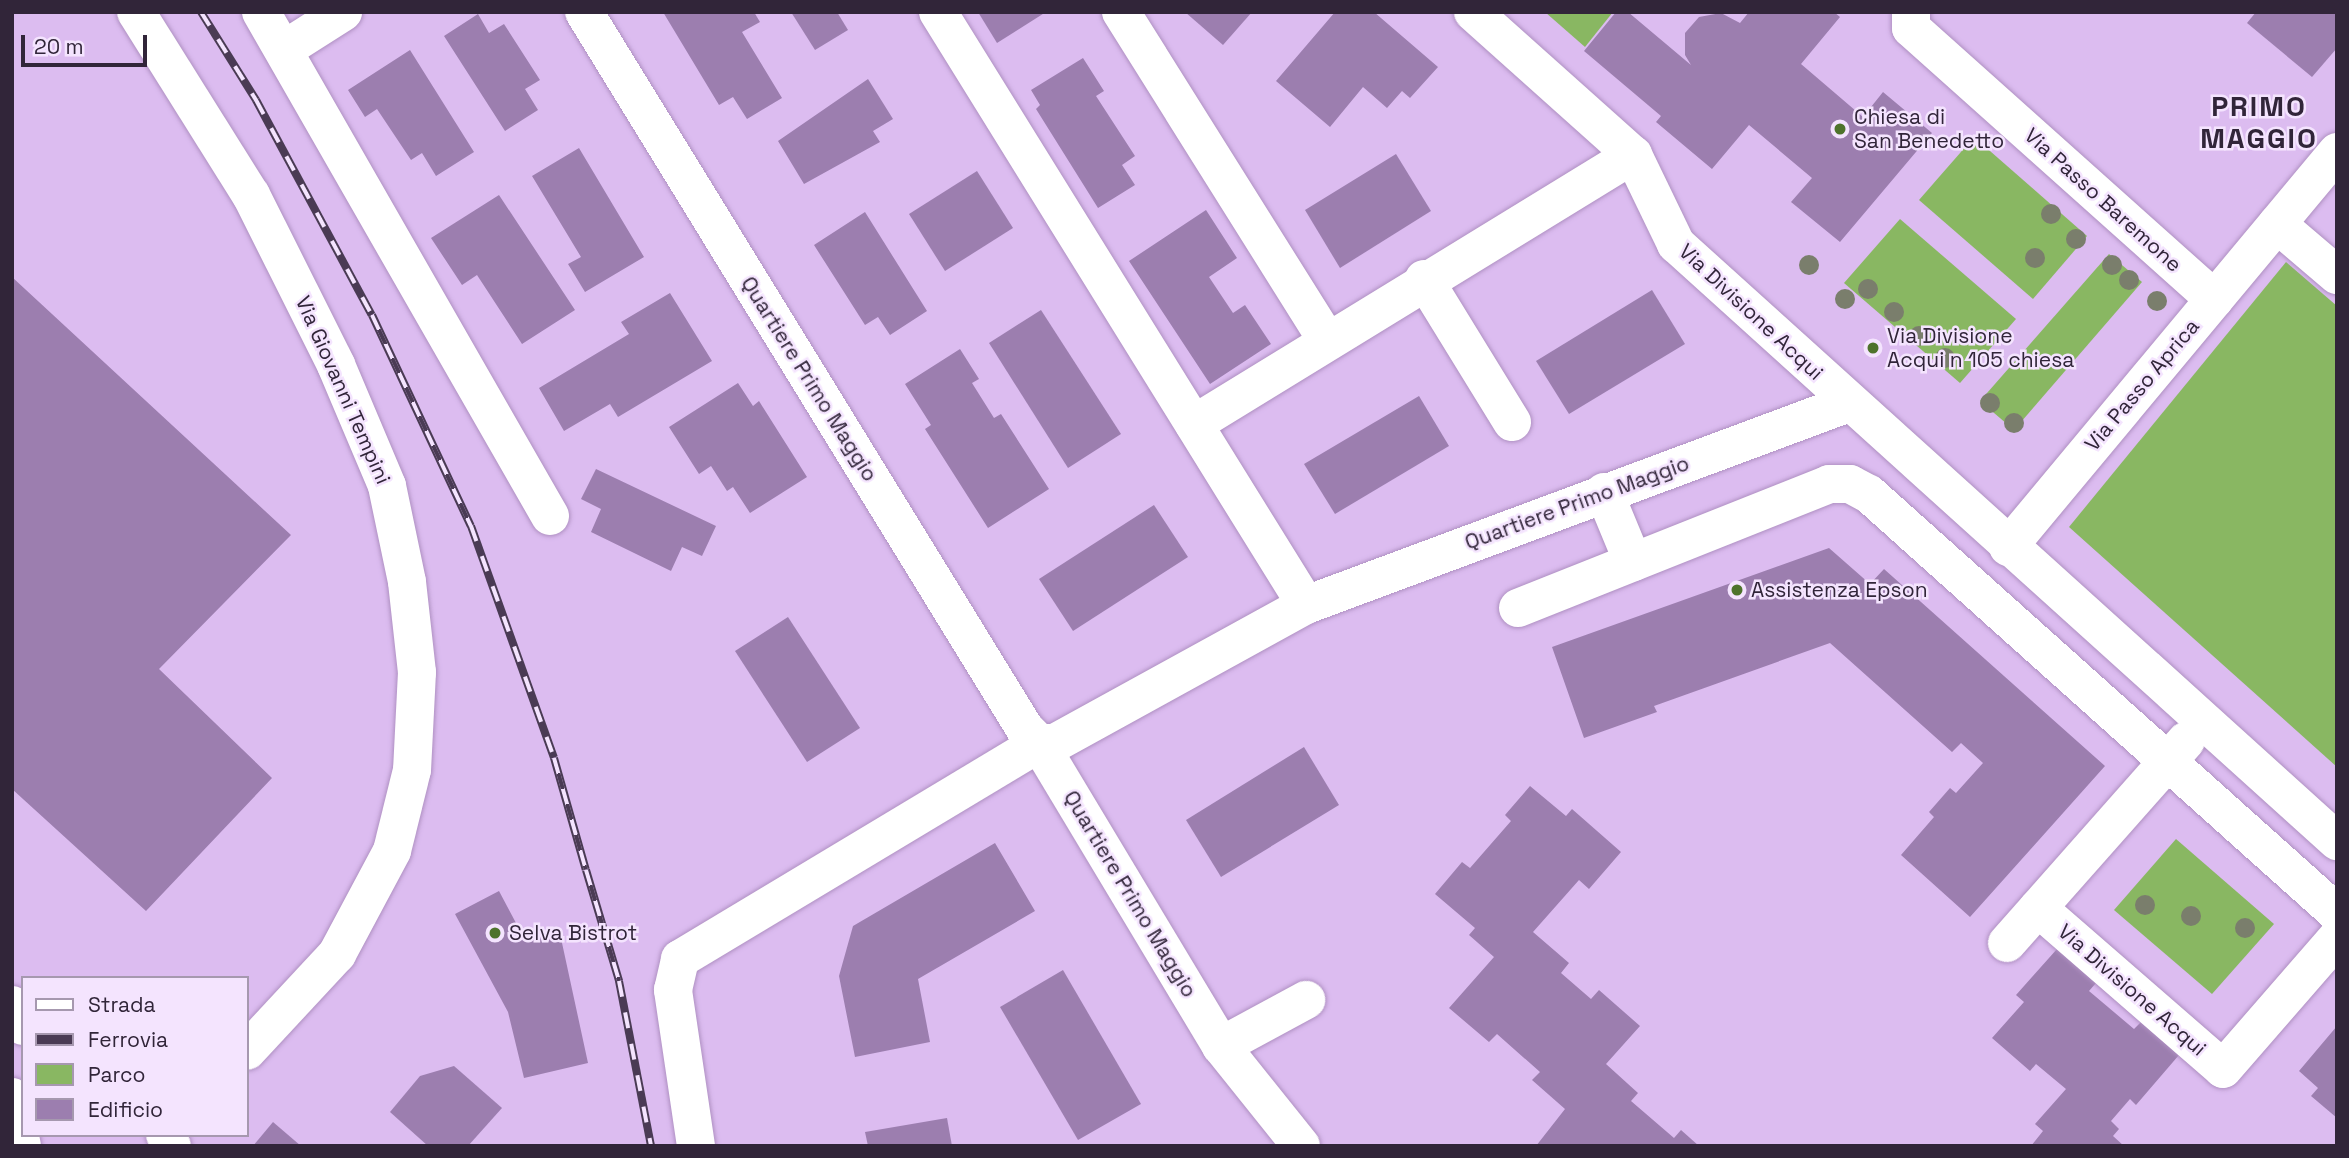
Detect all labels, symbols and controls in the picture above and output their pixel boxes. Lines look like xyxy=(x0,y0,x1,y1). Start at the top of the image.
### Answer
scale bar xyxy=(24,21,150,65)
text: 20 m xyxy=(34,33,84,60)
district label: PRIMO MAGGIO xyxy=(2201,89,2317,155)
place label: Chiesa di San Benedetto xyxy=(1854,104,2004,154)
marker: Chiesa di San Benedetto xyxy=(1832,121,1848,137)
street label: Via Passo Baremone xyxy=(2019,123,2187,277)
street label: Via Divisione Acqui xyxy=(1674,239,1828,385)
street label: Quartiere Primo Maggio xyxy=(736,272,882,486)
street label: Via Giovanni Tempini xyxy=(290,292,396,488)
street label: Via Passo Aprica xyxy=(2079,314,2205,456)
place label: Via Divisione Acqui n 105 chiesa xyxy=(1887,323,2074,373)
marker: Via Divisione Acqui n 105 chiesa xyxy=(1865,340,1881,356)
street label: Quartiere Primo Maggio xyxy=(1461,451,1693,555)
place label: Assistenza Epson xyxy=(1751,577,1928,603)
marker: Assistenza Epson xyxy=(1729,582,1745,598)
street label: Quartiere Primo Maggio xyxy=(1058,786,1202,1002)
street label: Via Divisione Acqui xyxy=(2053,919,2211,1061)
place label: Selva Bistrot xyxy=(509,920,637,946)
marker: Selva Bistrot xyxy=(487,925,503,941)
legend xyxy=(21,976,248,1137)
text: Strada xyxy=(88,991,155,1018)
text: Ferrovia xyxy=(88,1026,168,1053)
text: Parco xyxy=(88,1061,146,1088)
text: Edificio xyxy=(88,1096,163,1123)

